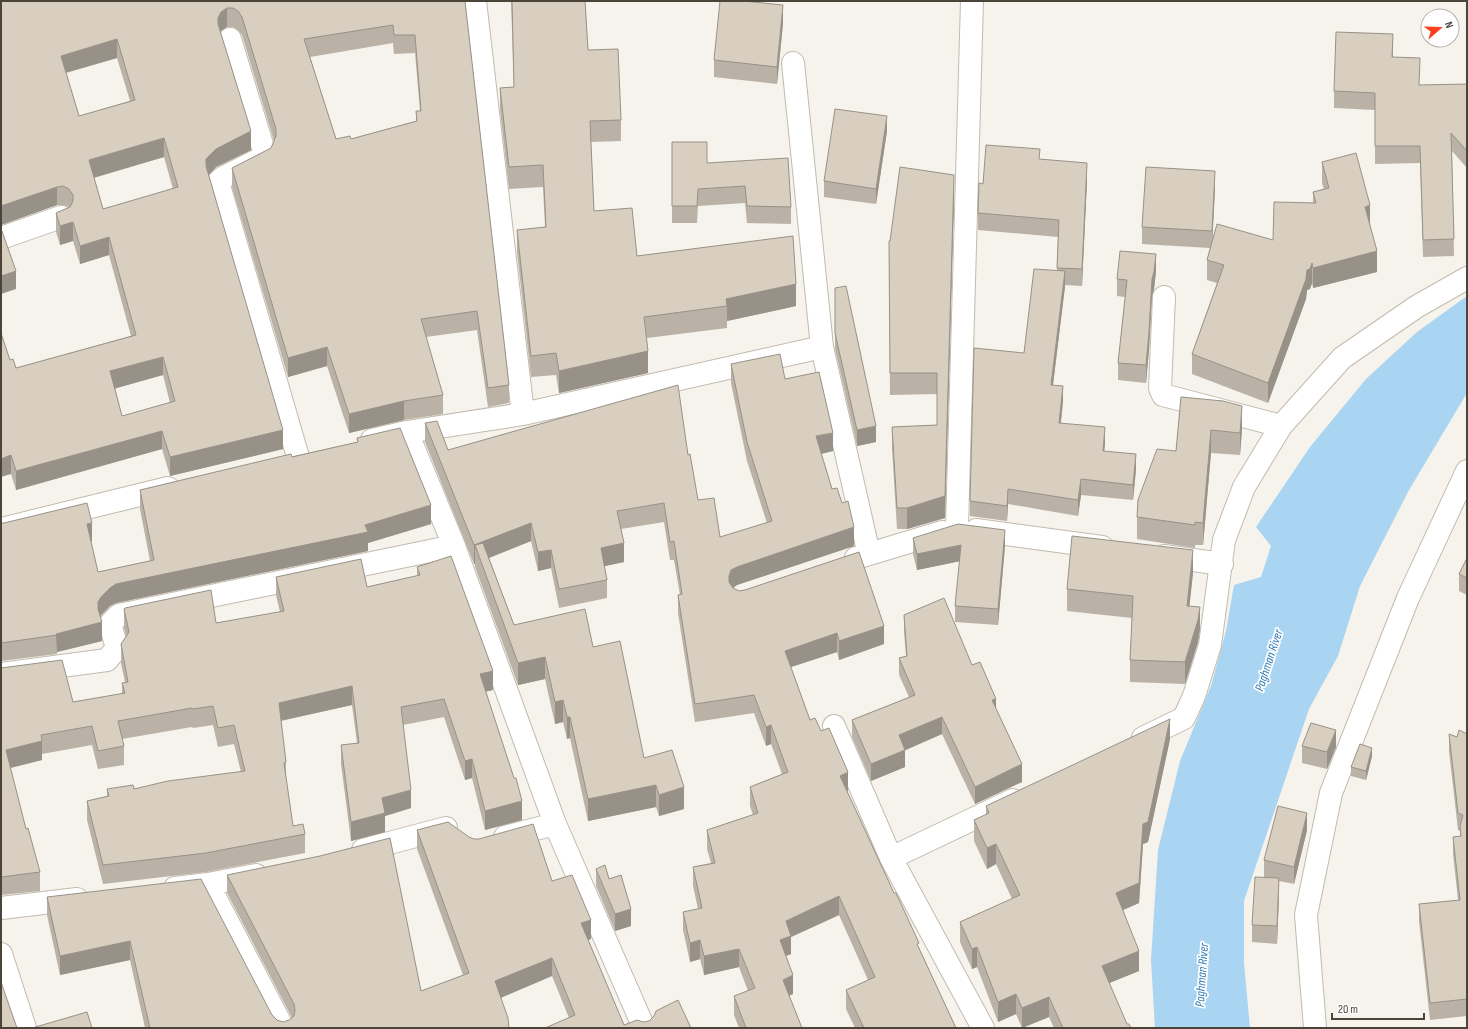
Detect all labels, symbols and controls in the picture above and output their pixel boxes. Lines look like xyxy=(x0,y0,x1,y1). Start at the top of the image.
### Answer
north arrow xyxy=(1420,8,1460,48)
text: N xyxy=(1442,20,1456,30)
water label: Paghman River xyxy=(1251,626,1287,693)
water label: Paghman River xyxy=(1192,941,1212,1008)
scale bar xyxy=(1332,995,1424,1021)
text: 20 m xyxy=(1338,1002,1358,1017)

